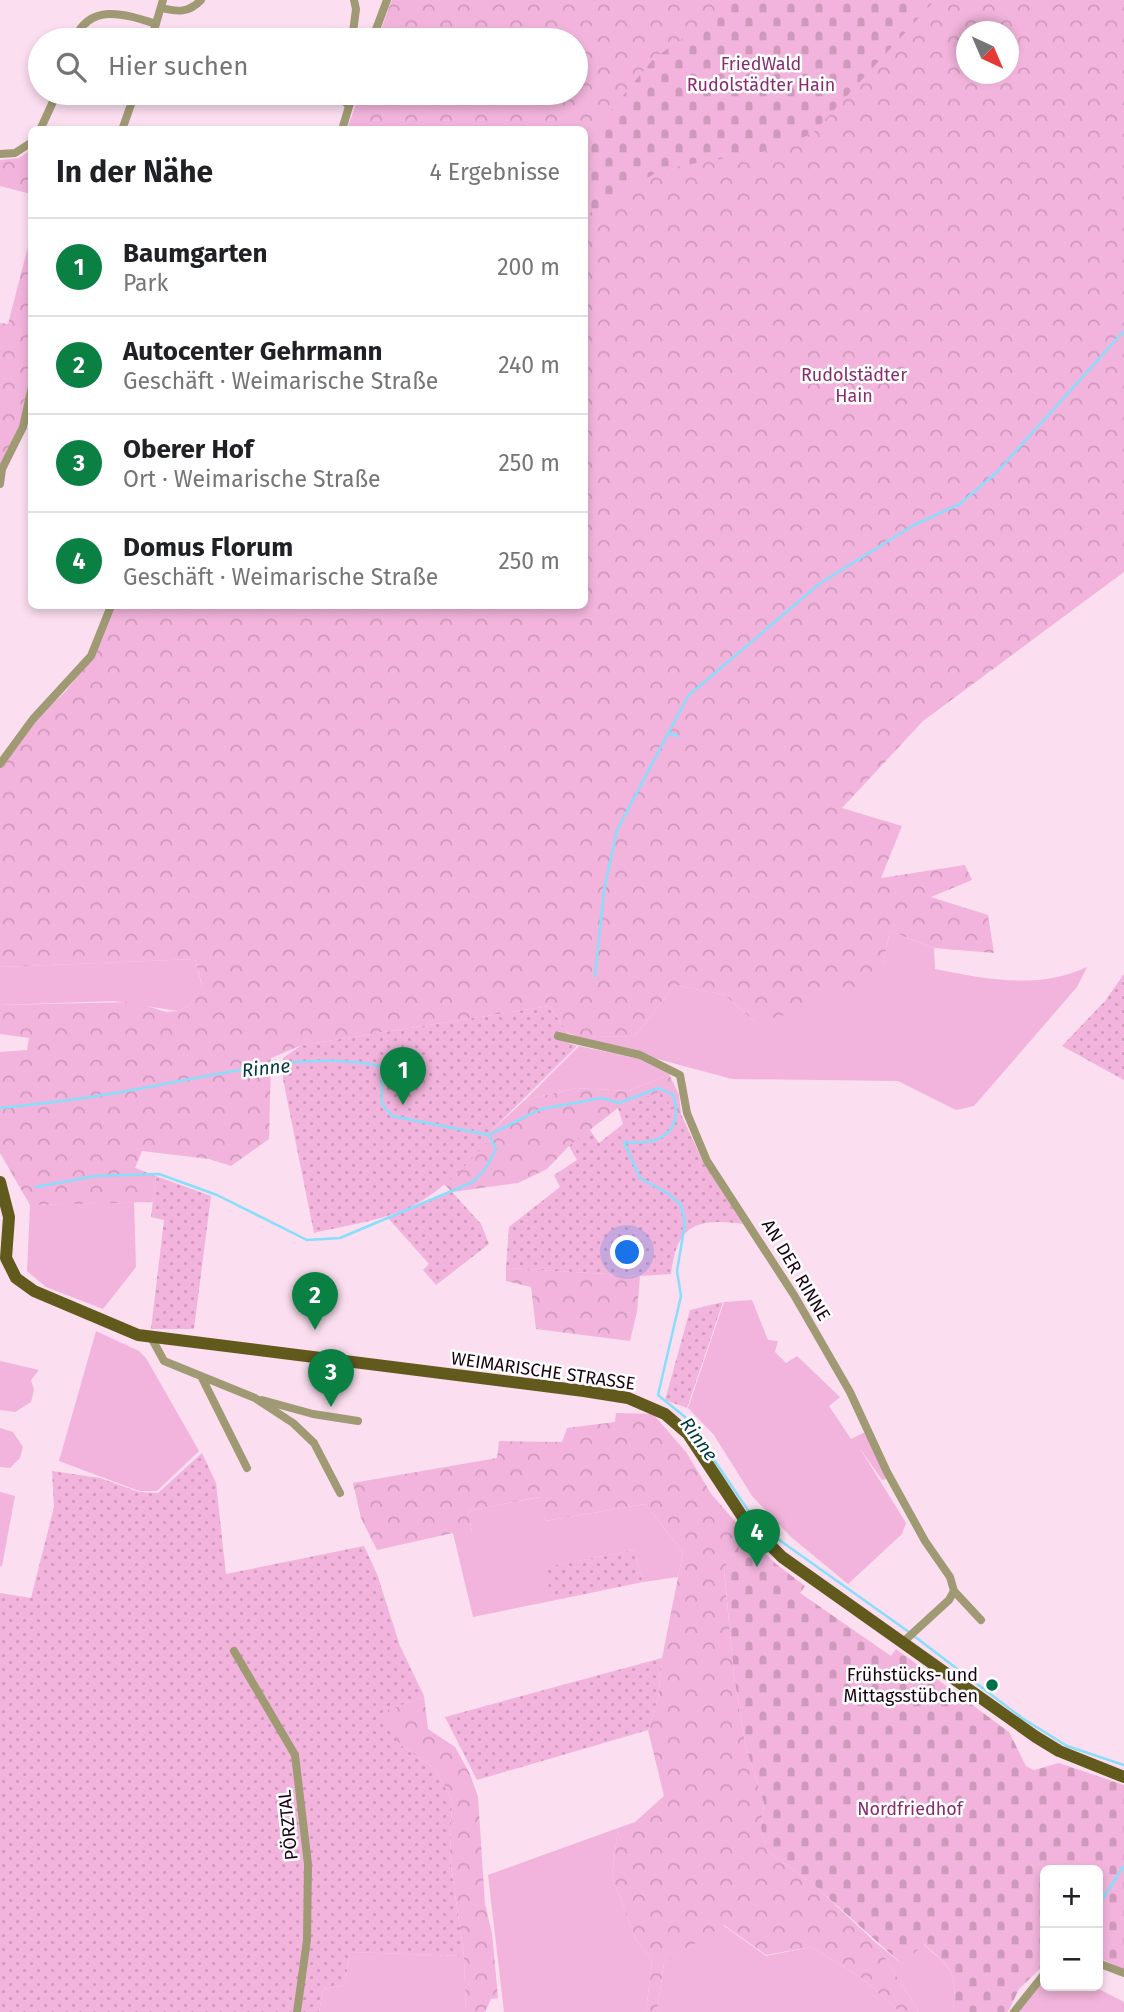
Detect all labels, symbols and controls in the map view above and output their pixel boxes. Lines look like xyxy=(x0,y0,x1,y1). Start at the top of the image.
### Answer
north arrow xyxy=(956,21,1019,84)
search box xyxy=(28,28,588,105)
icon: search xyxy=(52,48,90,86)
text: Hier suchen xyxy=(108,51,248,82)
park label: FriedWald Rudolstädter Hain xyxy=(687,53,835,96)
text: In der Nähe xyxy=(56,154,213,190)
text: 4 Ergebnisse xyxy=(430,158,560,186)
text: Baumgarten xyxy=(123,238,267,269)
text: 1 xyxy=(74,253,84,281)
text: 200 m xyxy=(497,253,560,281)
text: Park xyxy=(123,269,168,297)
text: Autocenter Gehrmann xyxy=(123,336,383,367)
text: 2 xyxy=(73,351,85,379)
text: 240 m xyxy=(498,351,560,379)
park label: Rudolstädter Hain xyxy=(801,364,907,407)
text: Geschäft · Weimarische Straße xyxy=(123,367,438,395)
text: Oberer Hof xyxy=(123,434,253,465)
text: 3 xyxy=(73,449,85,477)
text: 250 m xyxy=(498,449,560,477)
text: Ort · Weimarische Straße xyxy=(123,465,381,493)
text: Domus Florum xyxy=(123,532,293,563)
text: 4 xyxy=(73,547,86,575)
text: 250 m xyxy=(498,547,560,575)
text: Geschäft · Weimarische Straße xyxy=(123,563,438,591)
pin: 1 xyxy=(380,1047,426,1105)
water label: Rinne xyxy=(241,1054,292,1082)
street label: AN DER RINNE xyxy=(757,1215,835,1325)
your location xyxy=(610,1235,644,1269)
pin: 2 xyxy=(292,1272,338,1330)
street label: WEIMARISCHE STRASSE xyxy=(449,1347,637,1395)
pin: 3 xyxy=(308,1349,354,1407)
water label: Rinne xyxy=(675,1413,723,1466)
pin: 4 xyxy=(734,1509,780,1567)
place label: Frühstücks- und Mittagsstübchen xyxy=(843,1664,978,1707)
marker: Frühstücks- und Mittagsstübchen xyxy=(984,1677,1000,1693)
street label: PÖRZTAL xyxy=(273,1789,303,1861)
park label: Nordfriedhof xyxy=(857,1798,965,1820)
map controls xyxy=(1040,1865,1103,1991)
button: + xyxy=(1040,1865,1103,1928)
button: − xyxy=(1040,1928,1103,1991)

